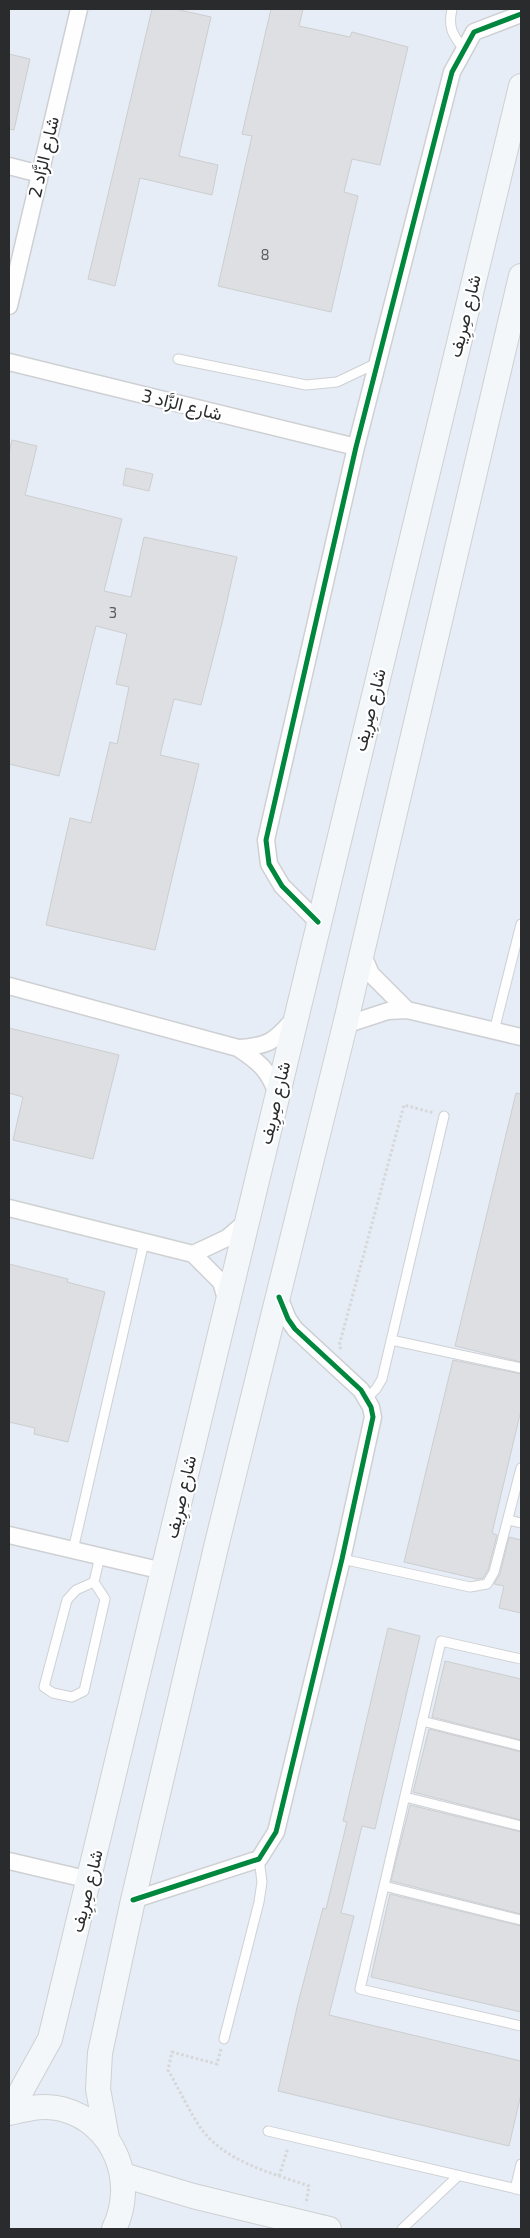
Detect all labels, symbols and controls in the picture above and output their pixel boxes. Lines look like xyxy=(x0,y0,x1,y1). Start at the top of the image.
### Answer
street label: شارع الزَّاد 2 xyxy=(23,114,65,200)
house number: 8 xyxy=(260,245,270,263)
street label: شارع صِرِيف xyxy=(443,272,489,360)
street label: شارع الزَّاد 3 xyxy=(139,383,225,427)
house number: 3 xyxy=(109,603,117,621)
street label: شارع صِرِيف xyxy=(348,666,394,754)
street label: شارع صِرِيف xyxy=(254,1059,298,1147)
street label: شارع صِرِيف xyxy=(160,1453,204,1541)
street label: شارع صِرِيف xyxy=(65,1847,111,1935)

